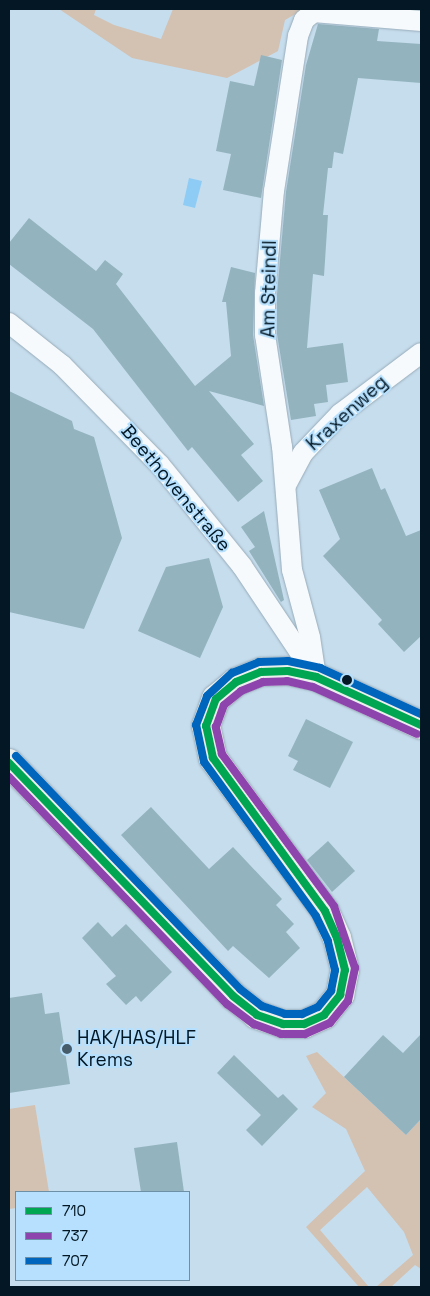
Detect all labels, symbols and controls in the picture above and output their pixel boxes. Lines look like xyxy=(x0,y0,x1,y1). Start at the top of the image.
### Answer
street label: Am Steindl xyxy=(257,240,281,338)
street label: Kraxenweg xyxy=(302,371,392,455)
street label: Beethovenstraße xyxy=(116,420,236,556)
unlabelled marker xyxy=(342,675,352,685)
place label: HAK/HAS/HLF Krems xyxy=(77,1027,196,1071)
marker: HAK/HAS/HLF Krems xyxy=(61,1043,73,1055)
legend xyxy=(15,1191,190,1281)
text: 710 xyxy=(62,1201,86,1220)
text: 737 xyxy=(62,1226,88,1245)
text: 707 xyxy=(62,1251,88,1270)

